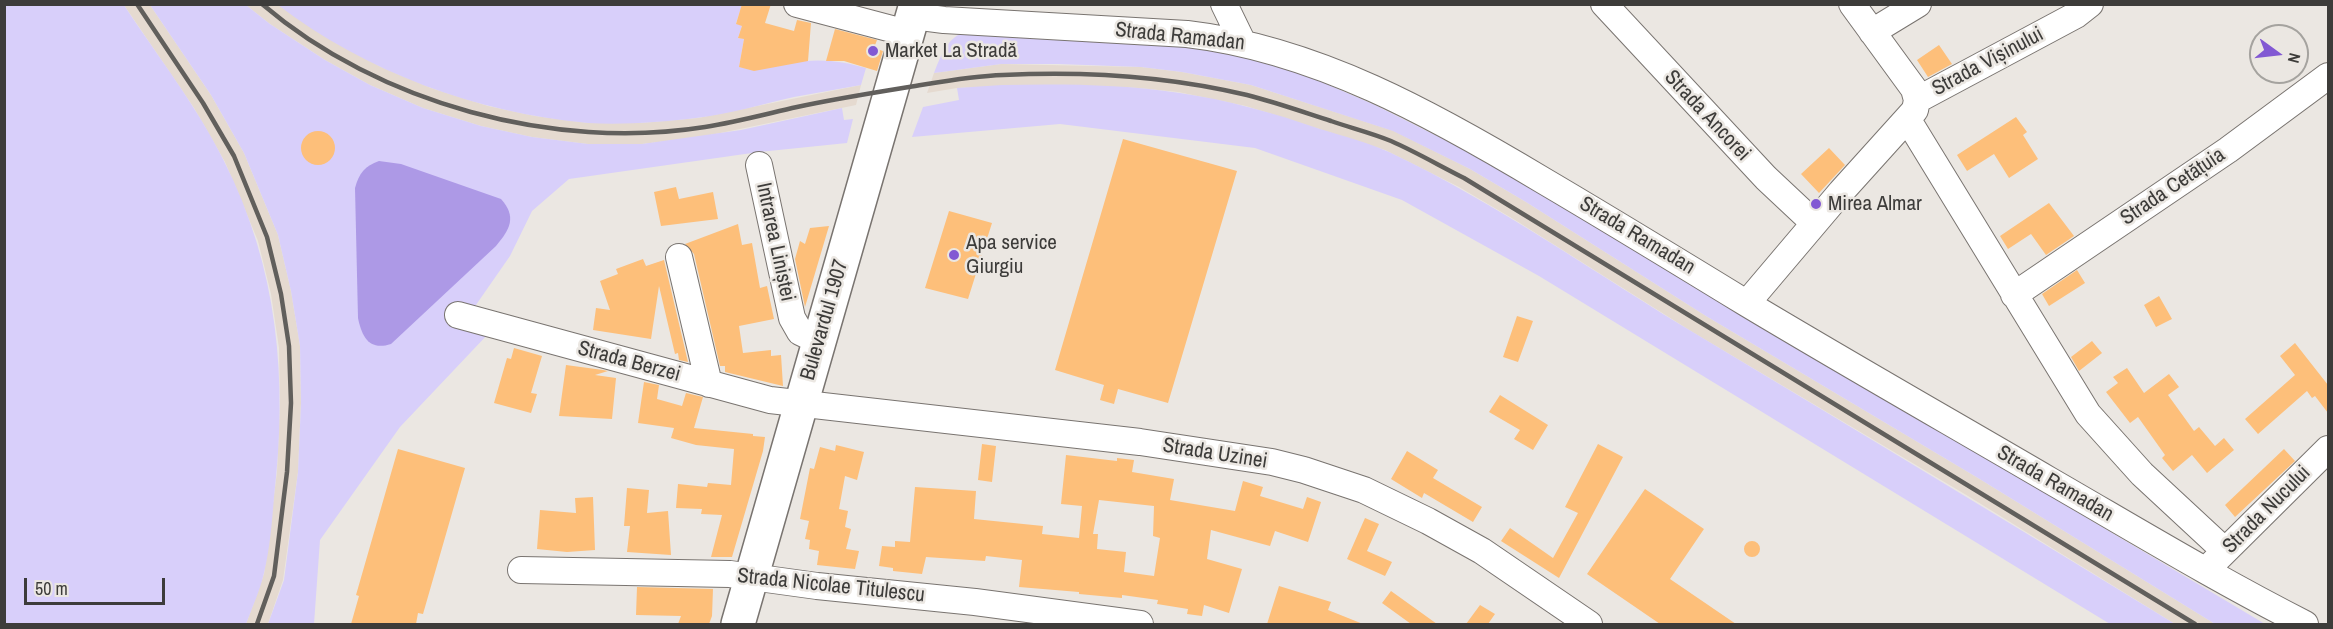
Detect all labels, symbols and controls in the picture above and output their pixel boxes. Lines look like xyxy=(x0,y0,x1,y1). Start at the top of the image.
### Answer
street label: Strada Ramadan xyxy=(1114,18,1246,56)
street label: Strada Vișinului xyxy=(1928,22,2048,102)
north arrow xyxy=(2249,24,2309,84)
place label: Market La Stradă xyxy=(885,38,1017,64)
marker: Market La Stradă xyxy=(866,44,880,58)
text: N xyxy=(2283,51,2306,66)
street label: Strada Ancorei xyxy=(1659,65,1755,167)
street label: Strada Cetățuia xyxy=(2116,143,2230,231)
street label: Intrarea Liniștei xyxy=(750,180,800,304)
place label: Mirea Almar xyxy=(1828,191,1922,217)
street label: Strada Ramadan xyxy=(1575,192,1699,280)
marker: Mirea Almar xyxy=(1809,197,1823,211)
place label: Apa service Giurgiu xyxy=(966,230,1057,280)
marker: Apa service Giurgiu xyxy=(947,248,961,262)
street label: Bulevardul 1907 xyxy=(796,257,854,383)
street label: Strada Berzei xyxy=(575,336,683,388)
street label: Strada Uzinei xyxy=(1161,433,1269,475)
street label: Strada Ramadan xyxy=(1992,441,2118,527)
street label: Strada Nucului xyxy=(2218,461,2316,559)
street label: Strada Nicolae Titulescu xyxy=(736,564,926,608)
scale bar xyxy=(27,566,168,604)
text: 50 m xyxy=(35,576,68,601)

